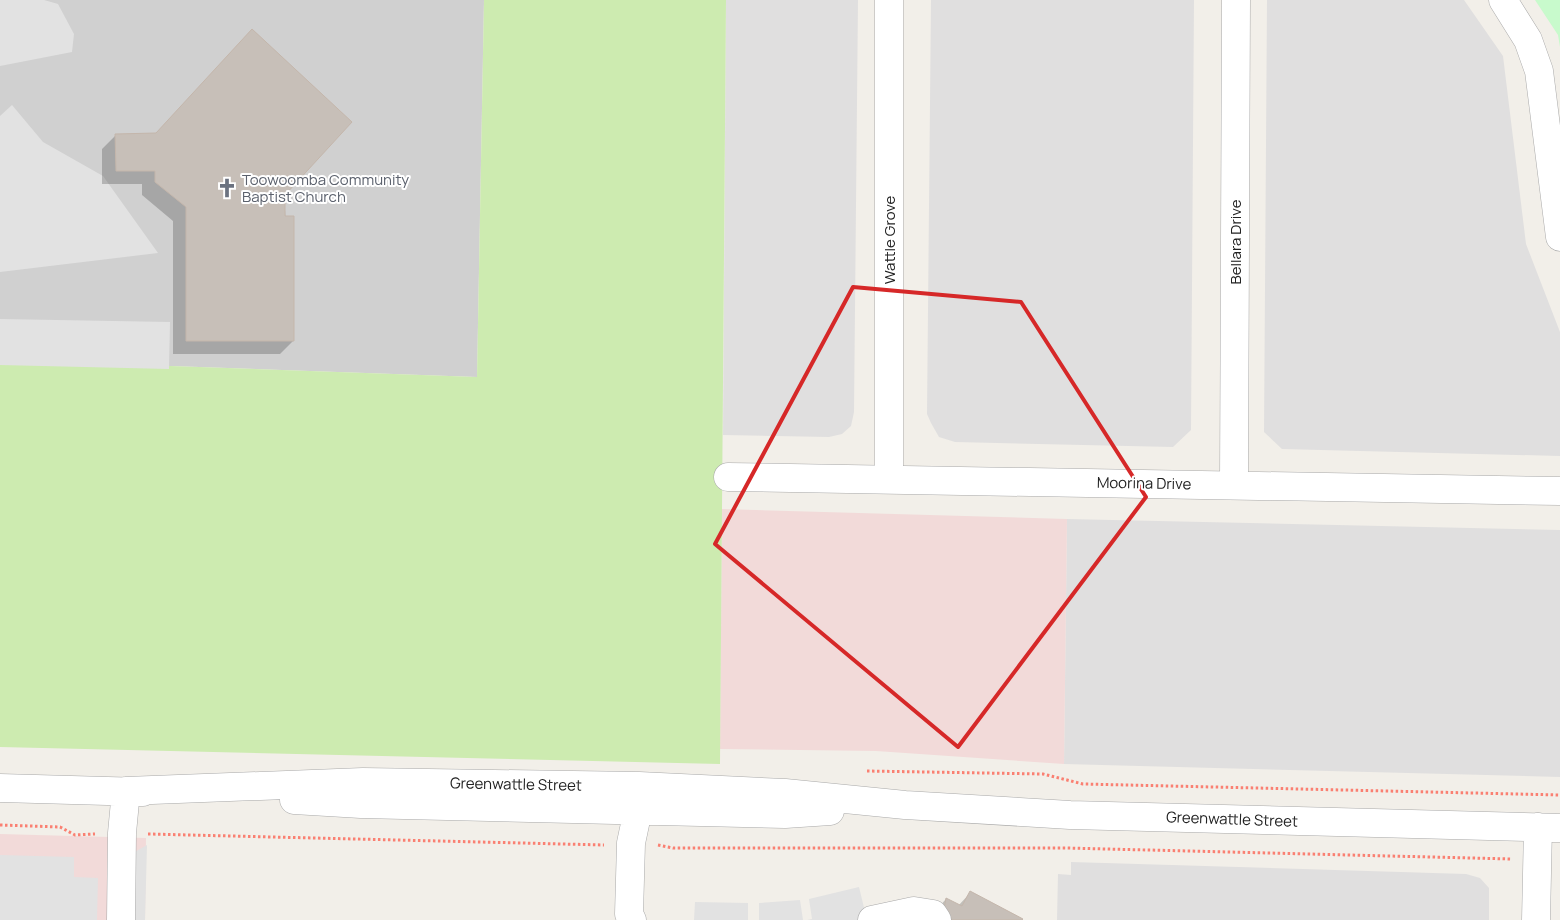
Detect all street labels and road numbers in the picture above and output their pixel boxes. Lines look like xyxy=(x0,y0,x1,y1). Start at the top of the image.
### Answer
street label: Wattle Grove xyxy=(879,195,900,284)
street label: Bellara Drive xyxy=(1225,199,1246,284)
street label: Moorina Drive xyxy=(1097,472,1192,494)
street label: Greenwattle Street xyxy=(450,772,582,796)
street label: Greenwattle Street xyxy=(1166,806,1298,832)

